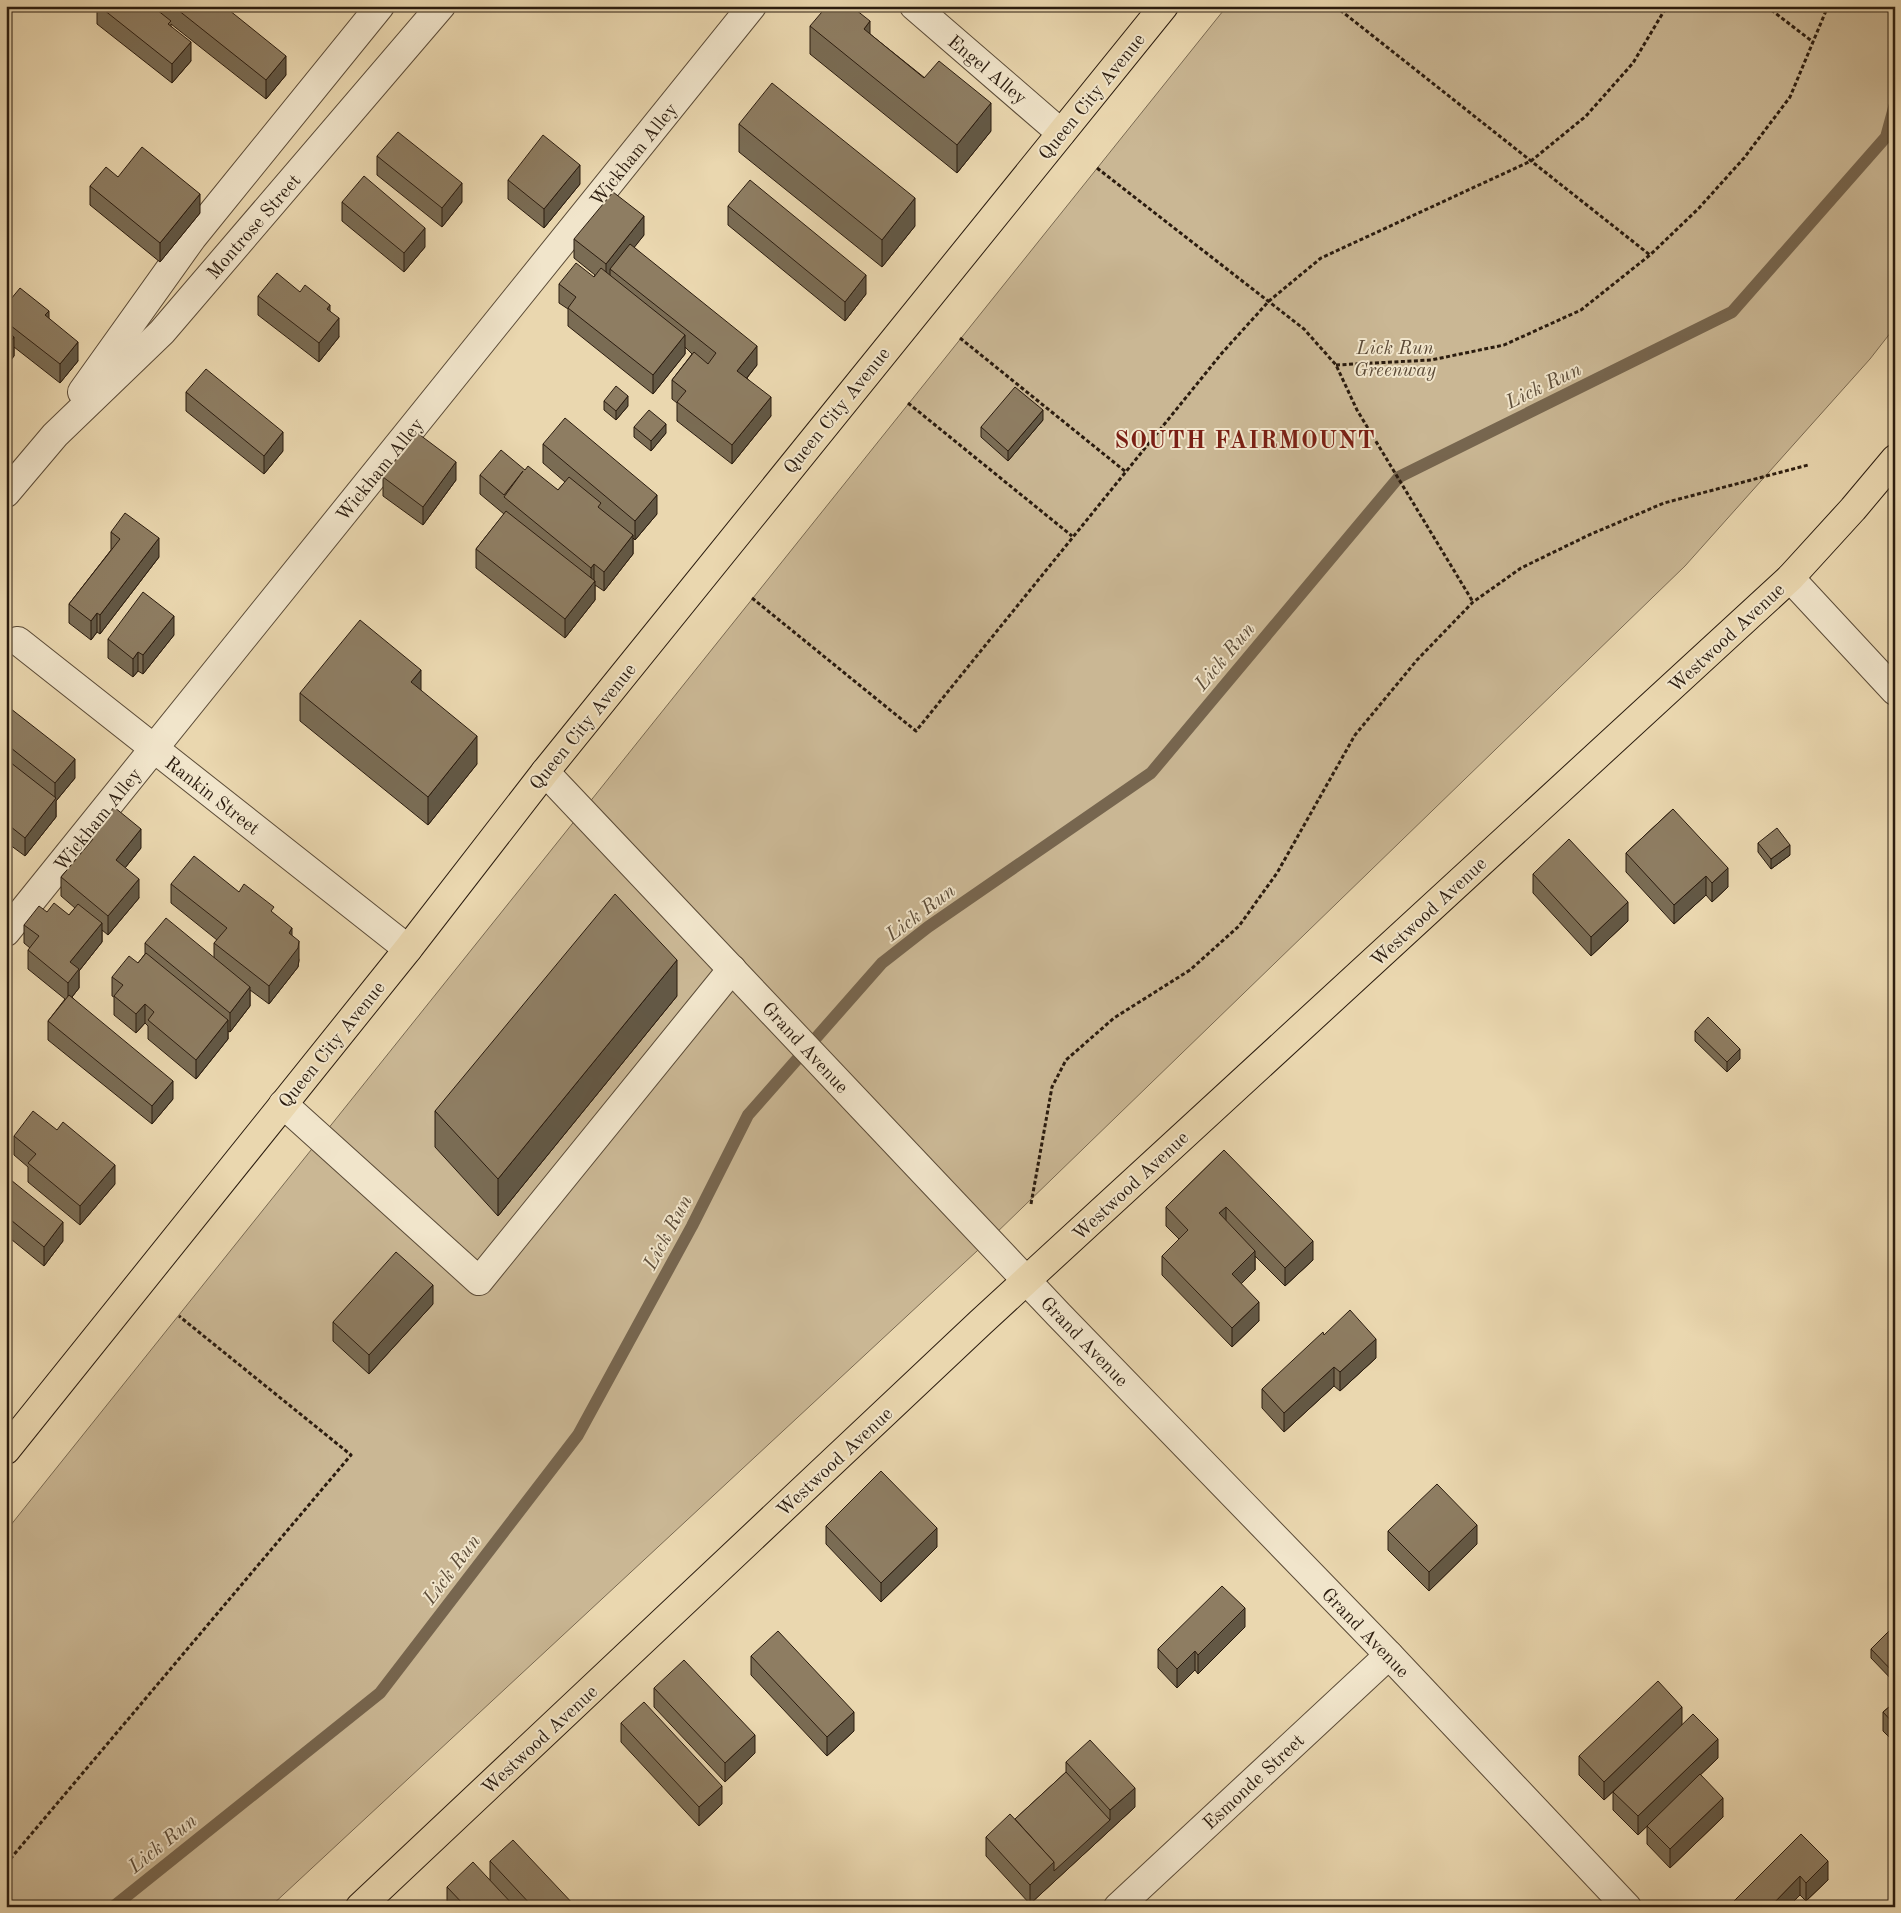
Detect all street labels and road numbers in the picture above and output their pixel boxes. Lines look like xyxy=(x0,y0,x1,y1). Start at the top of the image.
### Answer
street label: Queen City Avenue xyxy=(1036,31,1150,164)
street label: Engel Alley xyxy=(943,33,1029,109)
street label: Wickham Alley xyxy=(588,100,682,211)
street label: Montrose Street xyxy=(204,172,305,284)
street label: Queen City Avenue xyxy=(781,345,895,478)
street label: Wickham Alley xyxy=(334,415,428,526)
street label: Westwood Avenue xyxy=(1666,581,1789,697)
street label: Queen City Avenue xyxy=(527,661,641,794)
street label: Rankin Street xyxy=(161,754,262,840)
street label: Wickham Alley xyxy=(52,765,146,876)
street label: Westwood Avenue xyxy=(1368,855,1491,971)
street label: Queen City Avenue xyxy=(276,979,390,1112)
street label: Grand Avenue xyxy=(757,1000,851,1098)
street label: Westwood Avenue xyxy=(1070,1129,1193,1245)
street label: Grand Avenue xyxy=(1036,1294,1131,1391)
street label: Westwood Avenue xyxy=(774,1405,897,1521)
street label: Grand Avenue xyxy=(1317,1585,1412,1682)
street label: Westwood Avenue xyxy=(479,1683,602,1799)
street label: Esmonde Street xyxy=(1201,1731,1309,1834)

